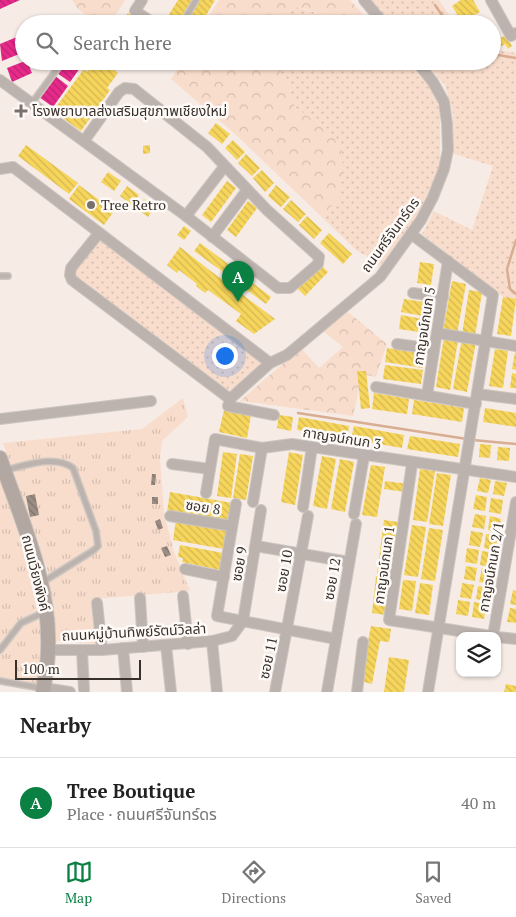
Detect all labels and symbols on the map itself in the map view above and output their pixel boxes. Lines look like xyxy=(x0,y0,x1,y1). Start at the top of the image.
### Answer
place label: โรงพยาบาลส่งเสริมสุขภาพเชียงใหม่ xyxy=(32,101,227,120)
marker: โรงพยาบาลส่งเสริมสุขภาพเชียงใหม่ xyxy=(14,104,28,118)
street label: ถนนศรีจันทร์ดร xyxy=(356,193,423,276)
place label: Tree Retro xyxy=(101,195,166,214)
marker: Tree Retro xyxy=(85,199,97,211)
pin: A xyxy=(222,261,254,302)
street label: กาญจน์กนก 5 xyxy=(408,285,439,366)
your location xyxy=(212,343,238,369)
street label: กาญจน์กนก 3 xyxy=(302,422,383,453)
street label: ซอย 8 xyxy=(184,494,222,519)
street label: กาญจน์กนก 2/1 xyxy=(473,520,508,614)
street label: กาญจน์กนก 1 xyxy=(369,524,398,605)
street label: ถนนเวียงพิงค์ xyxy=(18,533,55,613)
street label: ซอย 9 xyxy=(226,545,251,583)
street label: ซอย 10 xyxy=(270,548,297,593)
street label: ซอย 12 xyxy=(318,556,345,601)
street label: ถนนหมู่บ้านทิพย์รัตน์วิลล่า xyxy=(61,618,207,645)
street label: ซอย 11 xyxy=(254,635,281,681)
scale bar xyxy=(15,657,141,680)

